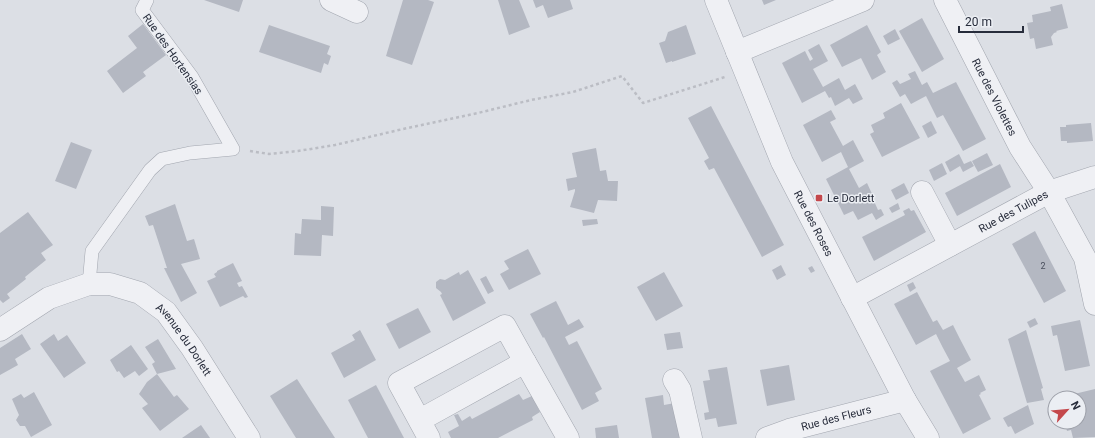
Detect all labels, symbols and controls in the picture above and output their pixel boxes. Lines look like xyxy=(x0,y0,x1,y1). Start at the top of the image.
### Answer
scale bar xyxy=(959,8,1023,34)
street label: Rue des Hortensias xyxy=(140,11,205,97)
text: 20 m xyxy=(965,15,992,29)
street label: Rue des Violettes xyxy=(969,56,1019,138)
street label: Rue des Tulipes xyxy=(976,188,1051,236)
street label: Rue des Roses xyxy=(791,189,836,259)
place label: Le Dorlett xyxy=(827,192,875,205)
marker: Le Dorlett xyxy=(814,193,824,203)
house number: 2 xyxy=(1040,261,1046,271)
street label: Avenue du Dorlett xyxy=(153,301,214,379)
north arrow xyxy=(1047,390,1087,430)
text: N xyxy=(1068,399,1083,412)
street label: Rue des Fleurs xyxy=(800,403,873,434)

